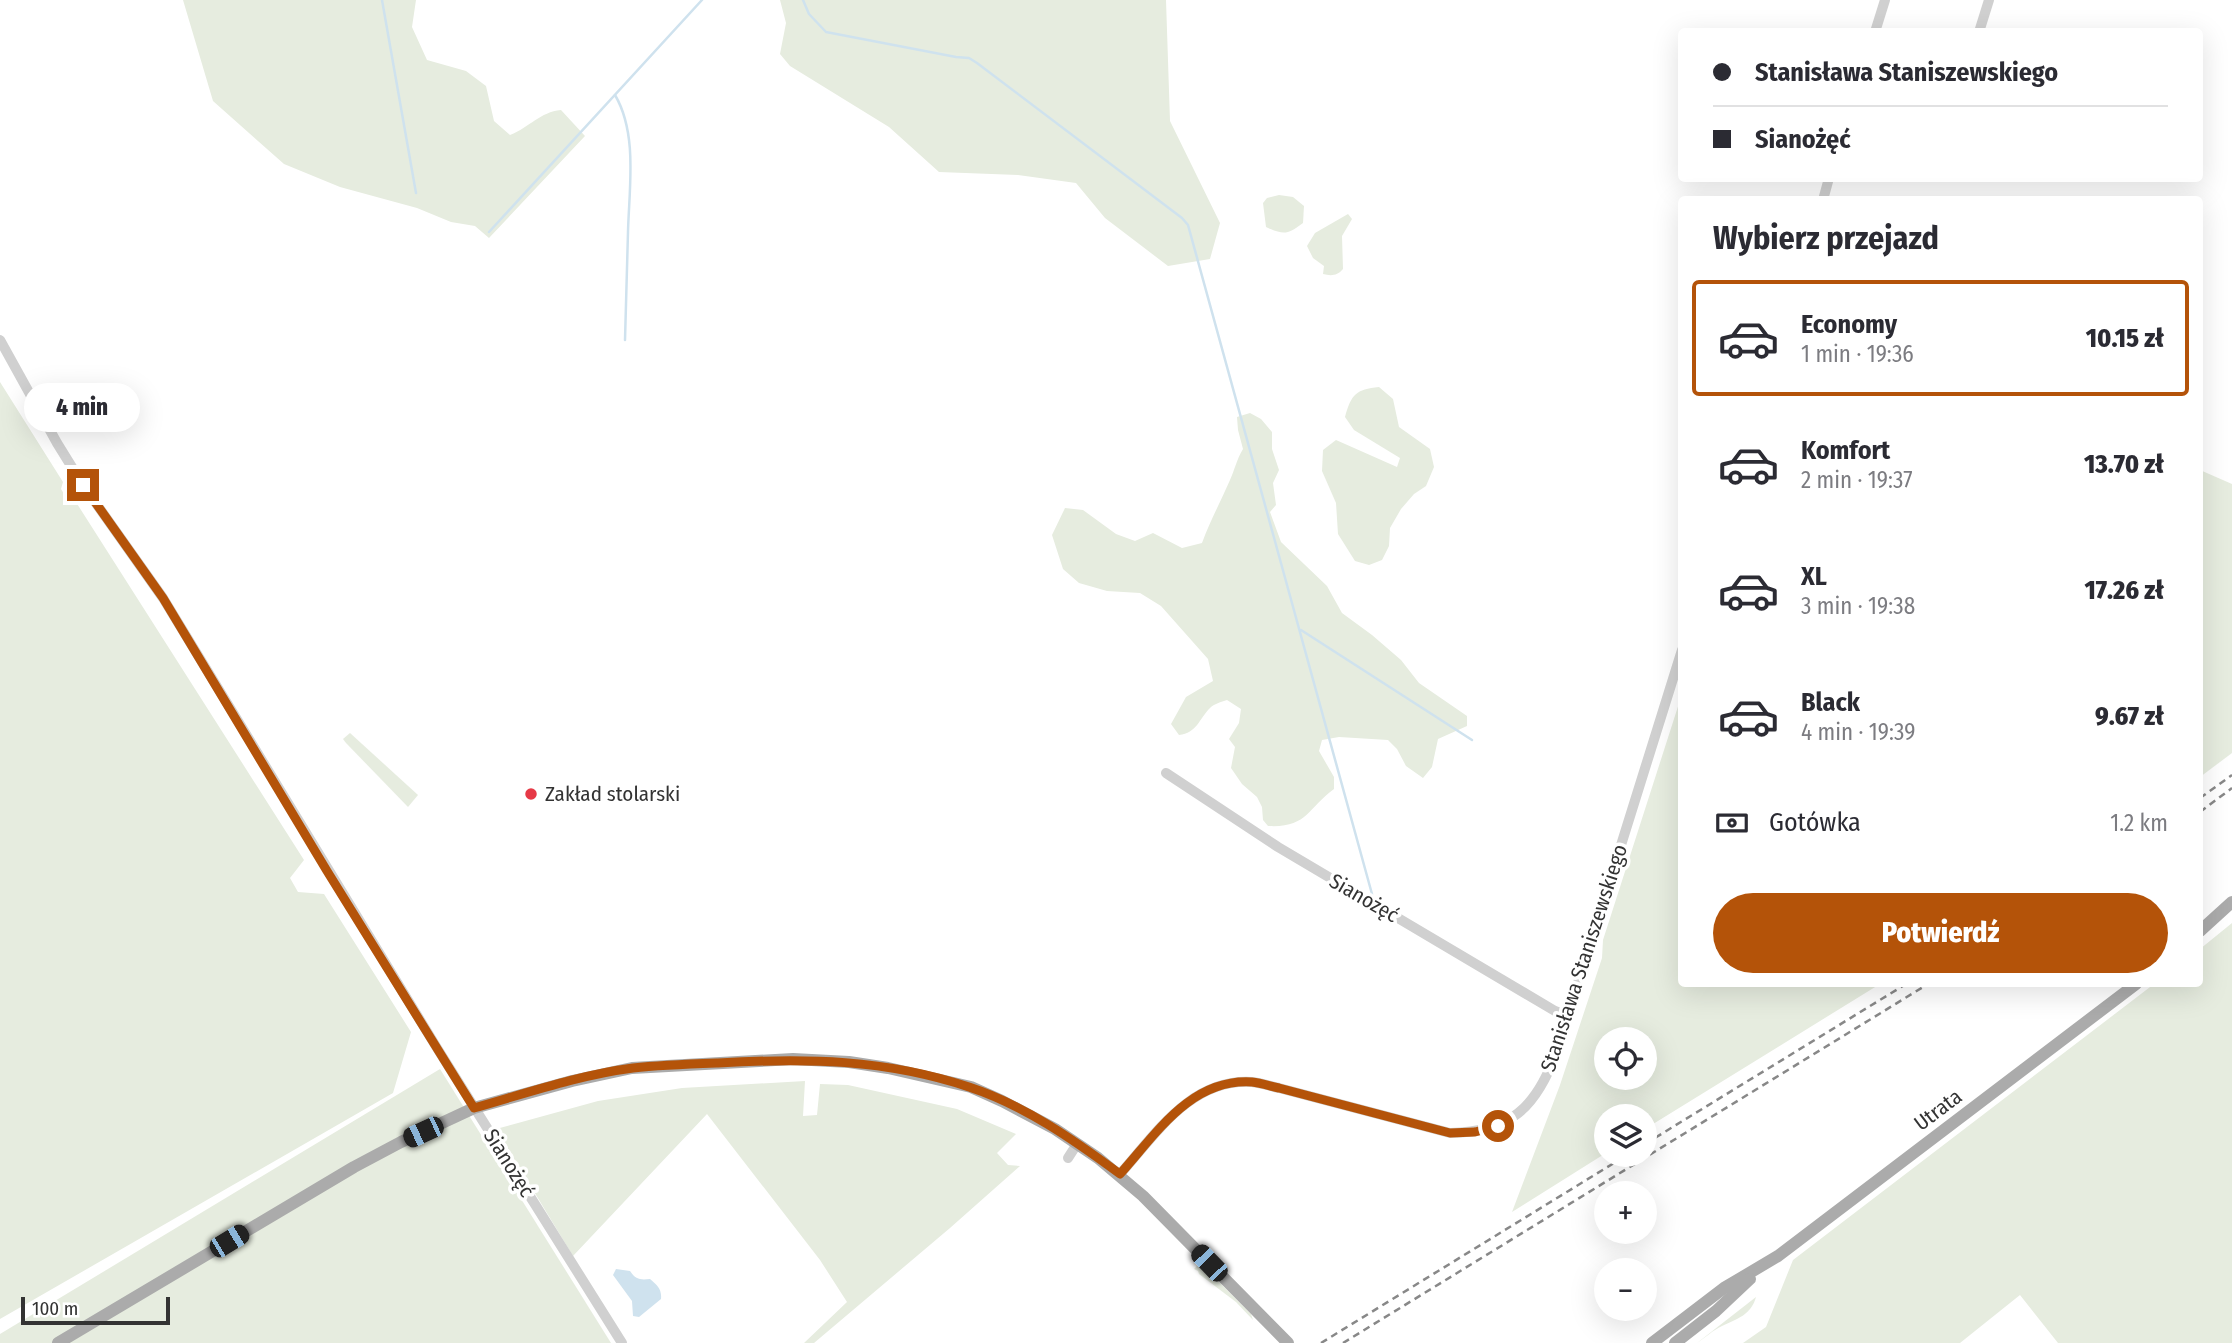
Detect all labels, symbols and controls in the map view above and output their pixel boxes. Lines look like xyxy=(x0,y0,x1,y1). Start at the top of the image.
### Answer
text: Stanisława Staniszewskiego xyxy=(1755,57,2058,88)
text: Sianożęć xyxy=(1755,124,1851,155)
text: Wybierz przejazd xyxy=(1713,219,1939,257)
icon: car xyxy=(1717,307,1780,370)
text: Economy xyxy=(1801,309,1897,340)
text: 10.15 zł xyxy=(2086,323,2164,354)
text: 1 min · 19:36 xyxy=(1801,340,1914,368)
callout: 4 min xyxy=(25,384,141,433)
text: 4 min xyxy=(56,393,108,421)
icon: car xyxy=(1717,433,1780,496)
text: Komfort xyxy=(1801,435,1890,466)
text: 13.70 zł xyxy=(2084,449,2164,480)
text: 2 min · 19:37 xyxy=(1801,466,1913,494)
route end xyxy=(67,469,99,501)
icon: car xyxy=(1717,559,1780,622)
text: XL xyxy=(1801,561,1827,592)
text: 17.26 zł xyxy=(2085,575,2164,606)
text: 3 min · 19:38 xyxy=(1801,592,1915,620)
icon: car xyxy=(1717,685,1780,748)
text: Black xyxy=(1801,687,1860,718)
text: 9.67 zł xyxy=(2095,701,2164,732)
text: 4 min · 19:39 xyxy=(1801,718,1915,746)
place label: Zakład stolarski xyxy=(545,781,680,807)
marker: Zakład stolarski xyxy=(523,786,539,802)
icon: cash xyxy=(1713,804,1751,842)
text: Gotówka xyxy=(1769,807,1861,838)
text: 1.2 km xyxy=(2110,809,2168,837)
street label: Stanisława Staniszewskiego xyxy=(1535,841,1633,1075)
street label: Sianożęć xyxy=(1325,868,1403,928)
button: Potwierdź xyxy=(1713,893,2168,973)
map controls xyxy=(1594,1027,1657,1321)
button: locate xyxy=(1594,1027,1657,1090)
street label: Utrata xyxy=(1909,1084,1967,1136)
button: layers xyxy=(1594,1104,1657,1167)
route start xyxy=(1482,1110,1514,1142)
car xyxy=(400,1114,447,1150)
street label: Sianożęć xyxy=(478,1124,540,1202)
button: + xyxy=(1594,1181,1657,1244)
car xyxy=(206,1221,253,1261)
car xyxy=(1187,1241,1232,1285)
button: − xyxy=(1594,1258,1657,1321)
scale bar xyxy=(21,1294,170,1326)
text: 100 m xyxy=(32,1297,78,1320)

